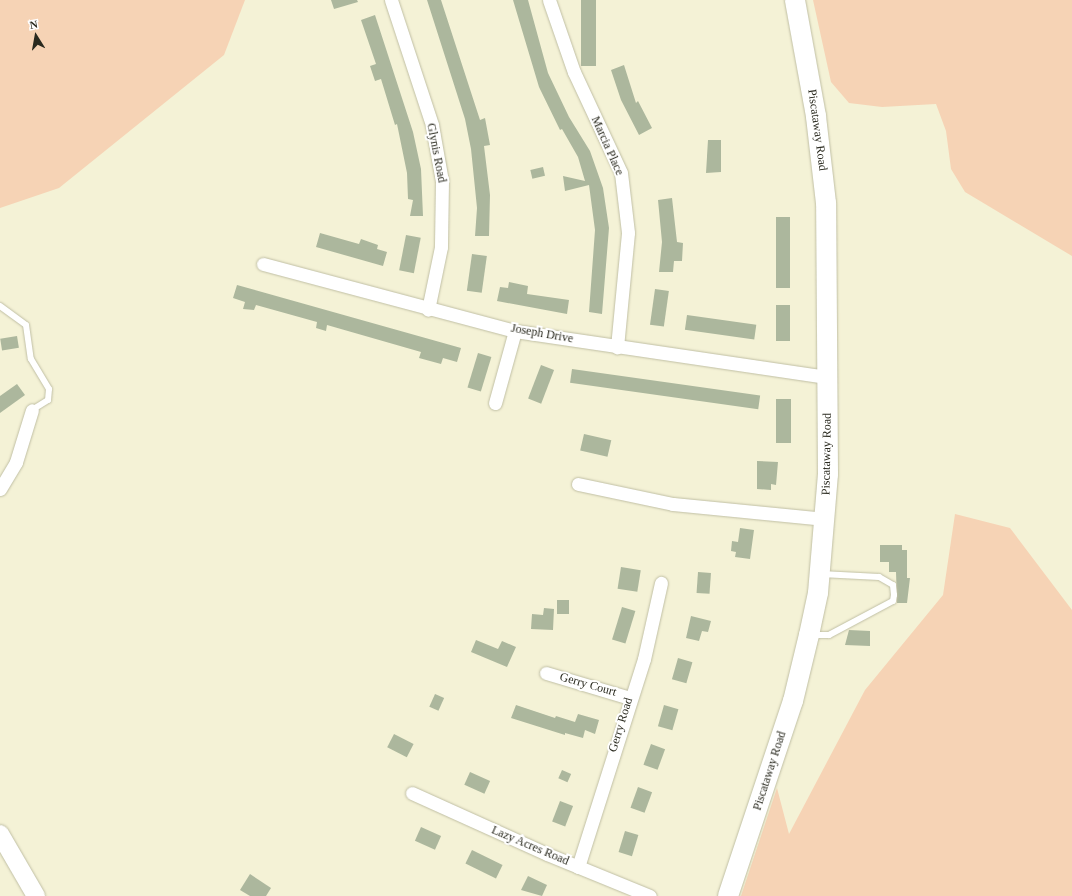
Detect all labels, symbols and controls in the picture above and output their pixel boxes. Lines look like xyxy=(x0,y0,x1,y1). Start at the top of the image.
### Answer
north arrow xyxy=(16,16,56,56)
text: N xyxy=(29,18,39,31)
street label: Piscataway Road xyxy=(804,88,830,172)
street label: Marcia Place xyxy=(588,114,626,178)
street label: Glynis Road xyxy=(423,122,449,184)
street label: Joseph Drive xyxy=(510,321,574,347)
street label: Piscataway Road xyxy=(819,413,835,495)
street label: Gerry Court xyxy=(558,670,618,700)
street label: Gerry Road xyxy=(606,696,636,754)
street label: Piscataway Road xyxy=(750,730,790,812)
street label: Lazy Acres Road xyxy=(489,823,571,869)

